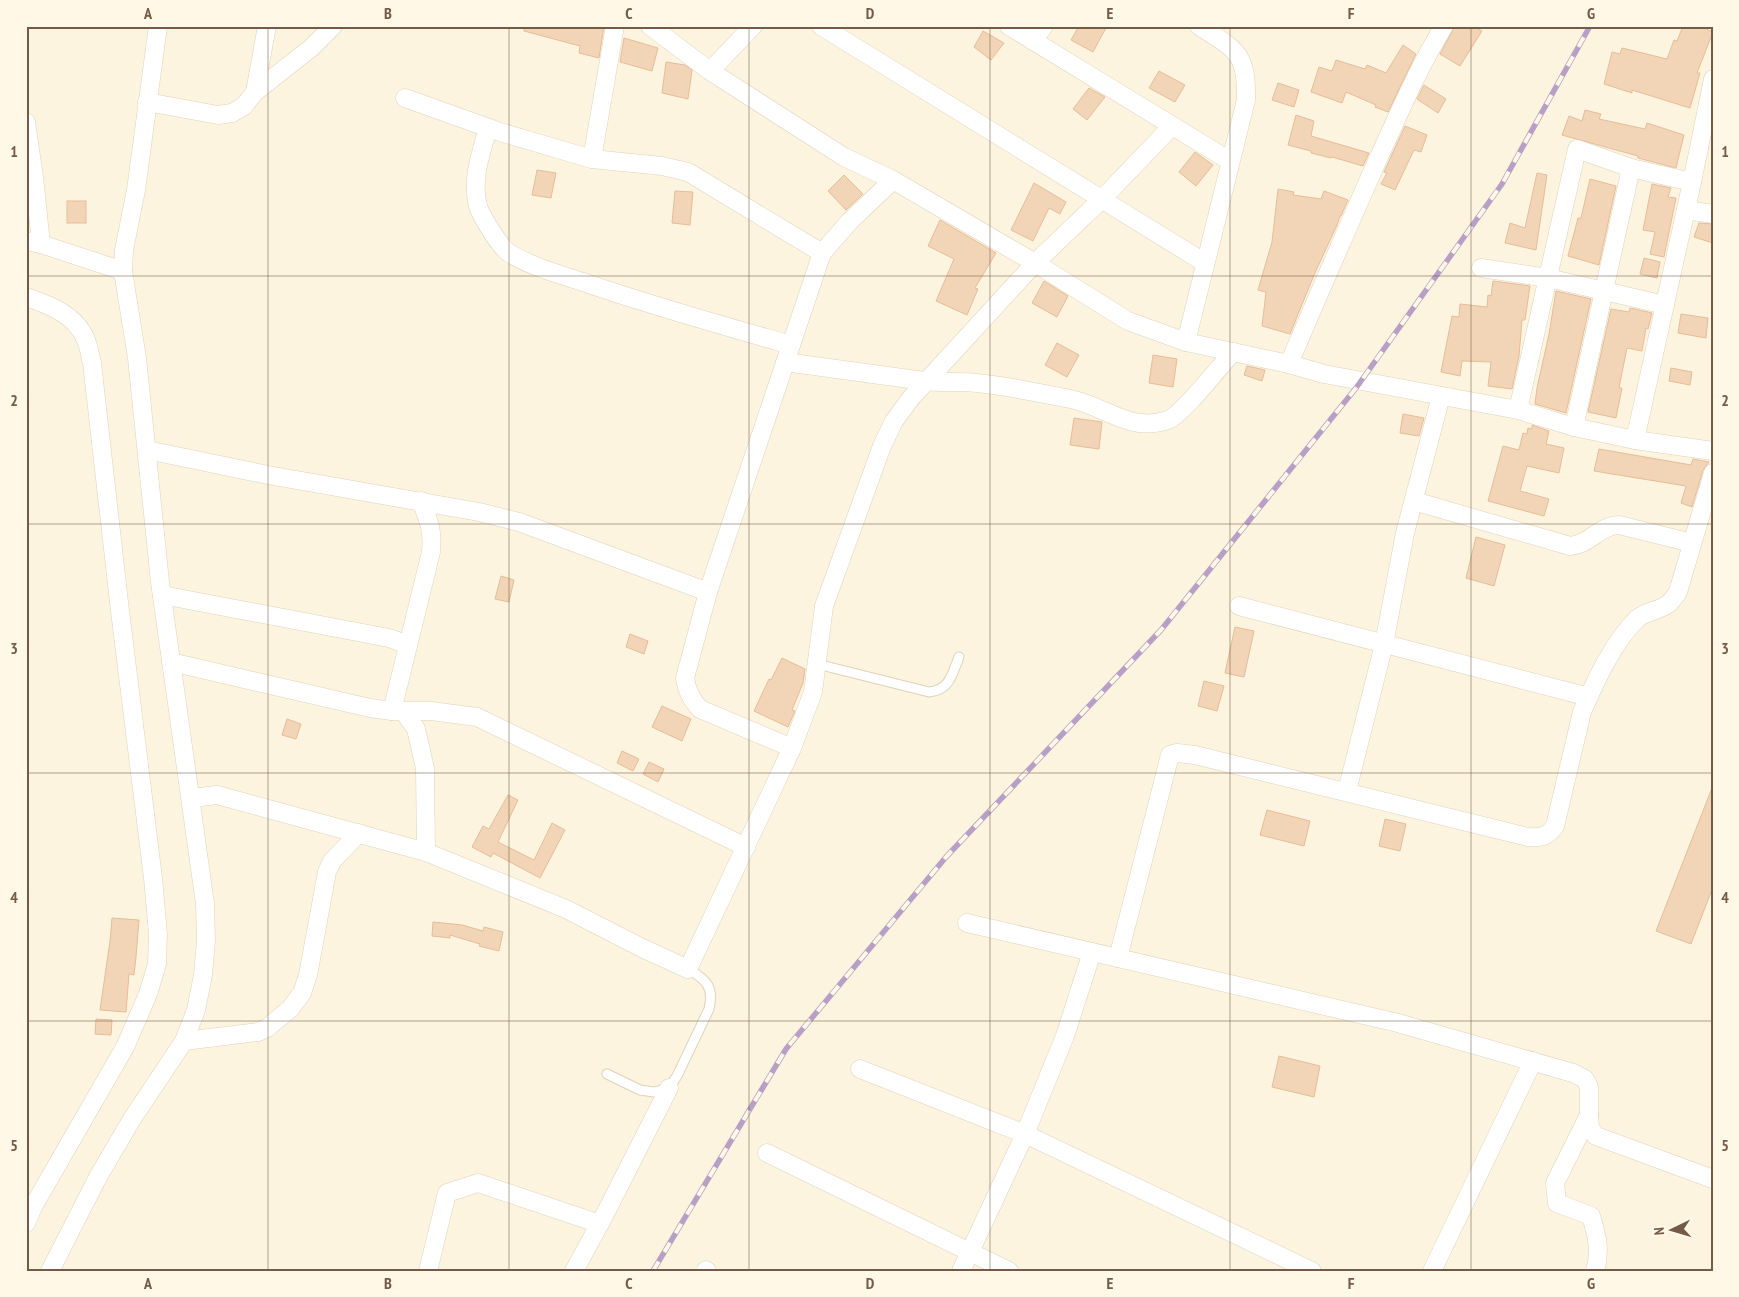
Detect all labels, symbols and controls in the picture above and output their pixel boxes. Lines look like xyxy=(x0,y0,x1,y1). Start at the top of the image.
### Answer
text: A xyxy=(143,3,153,23)
text: B xyxy=(384,3,392,23)
text: C xyxy=(625,3,633,23)
text: D xyxy=(866,3,875,23)
text: E xyxy=(1107,3,1114,23)
text: F xyxy=(1348,3,1355,23)
text: G xyxy=(1587,3,1595,23)
text: 1 xyxy=(10,141,18,161)
text: 1 xyxy=(1721,141,1729,161)
text: 2 xyxy=(10,390,18,410)
text: 2 xyxy=(1721,390,1729,410)
text: 3 xyxy=(10,638,18,658)
text: 3 xyxy=(1721,638,1729,658)
text: 4 xyxy=(10,887,18,907)
text: 4 xyxy=(1721,887,1729,907)
text: 5 xyxy=(10,1135,18,1155)
text: 5 xyxy=(1721,1135,1729,1155)
north arrow xyxy=(1646,1204,1696,1254)
text: N xyxy=(1650,1227,1668,1236)
text: A xyxy=(143,1273,153,1293)
text: B xyxy=(384,1273,392,1293)
text: C xyxy=(625,1273,633,1293)
text: D xyxy=(866,1273,875,1293)
text: E xyxy=(1107,1273,1114,1293)
text: F xyxy=(1348,1273,1355,1293)
text: G xyxy=(1587,1273,1595,1293)

